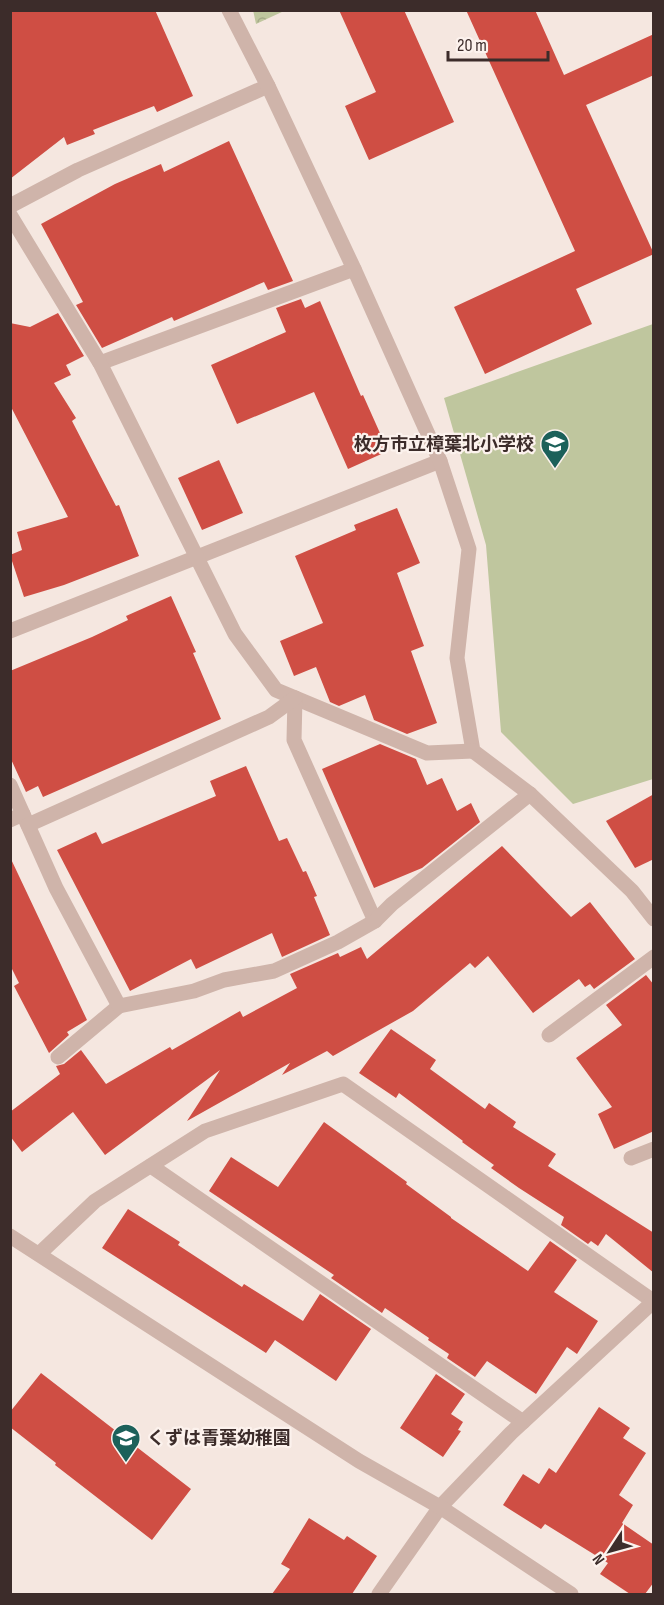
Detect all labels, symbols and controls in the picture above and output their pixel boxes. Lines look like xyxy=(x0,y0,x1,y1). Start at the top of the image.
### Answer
scale bar xyxy=(448,24,548,62)
text: 20 m xyxy=(457,35,487,56)
school or university icon: 枚方市立樟葉北小学校 xyxy=(539,428,571,470)
place label: 枚方市立樟葉北小学校 xyxy=(354,434,534,455)
school or university icon: くずは青葉幼稚園 xyxy=(110,1422,142,1464)
place label: くずは青葉幼稚園 xyxy=(147,1427,291,1449)
north arrow xyxy=(580,1521,640,1581)
text: N xyxy=(589,1550,609,1568)

